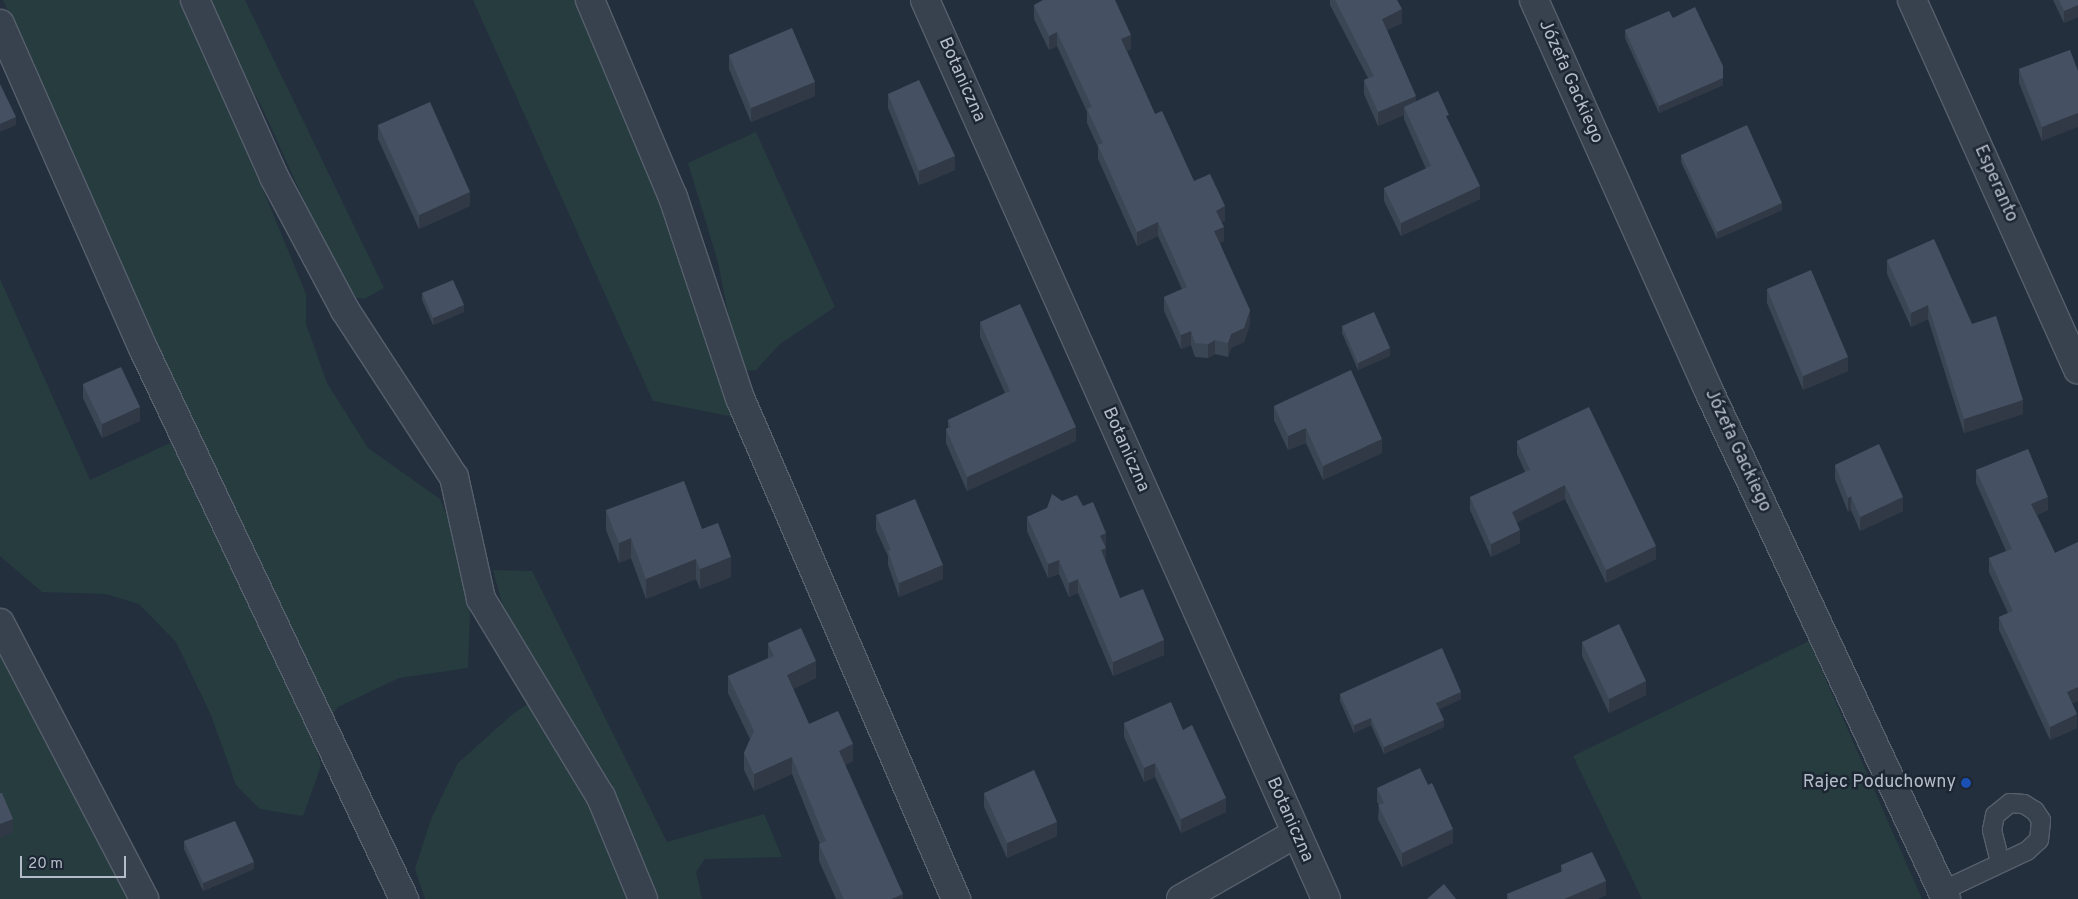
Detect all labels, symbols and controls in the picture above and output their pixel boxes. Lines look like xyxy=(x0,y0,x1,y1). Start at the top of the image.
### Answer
street label: Józefa Gackiego xyxy=(1533,17,1607,147)
street label: Botaniczna xyxy=(933,34,989,126)
street label: Esperanto xyxy=(1968,142,2022,226)
street label: Józefa Gackiego xyxy=(1699,386,1775,516)
street label: Botaniczna xyxy=(1097,404,1153,496)
place label: Rajec Poduchowny xyxy=(1803,772,1956,794)
street label: Botaniczna xyxy=(1261,774,1317,866)
marker: Rajec Poduchowny xyxy=(1960,777,1972,789)
scale bar xyxy=(22,846,129,878)
text: 20 m xyxy=(28,855,63,874)

